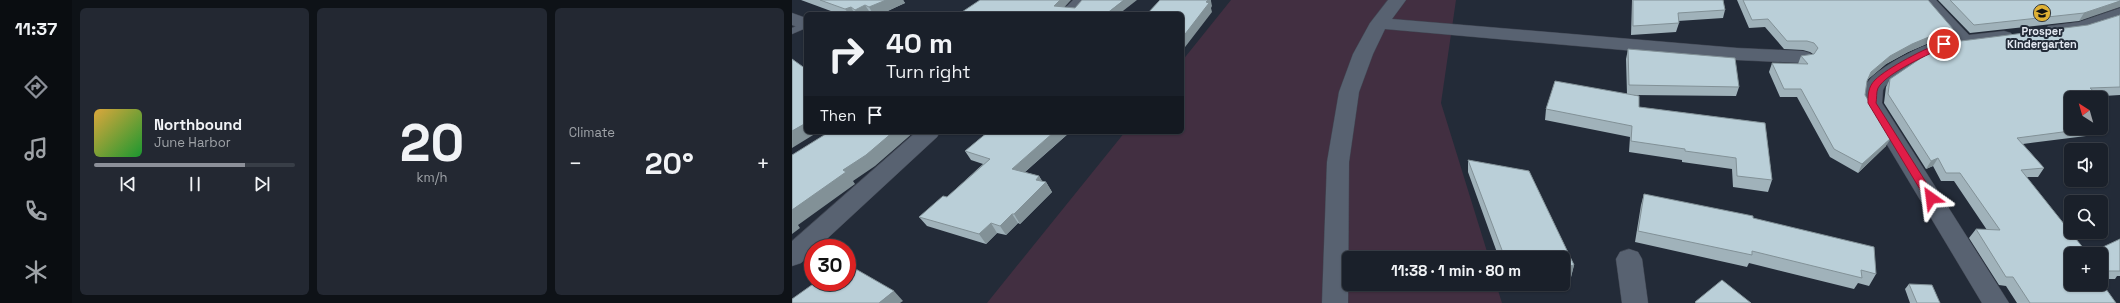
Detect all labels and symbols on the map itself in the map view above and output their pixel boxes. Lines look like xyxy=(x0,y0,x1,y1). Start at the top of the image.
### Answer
school or university icon: Prosper Kindergarten xyxy=(2032,3,2052,23)
place label: Prosper Kindergarten xyxy=(2007,24,2077,51)
pin xyxy=(1927,27,1961,61)
north arrow xyxy=(2064,91,2108,135)
position arrow xyxy=(1910,177,1952,219)
speed limit sign: 30 xyxy=(804,239,856,291)

